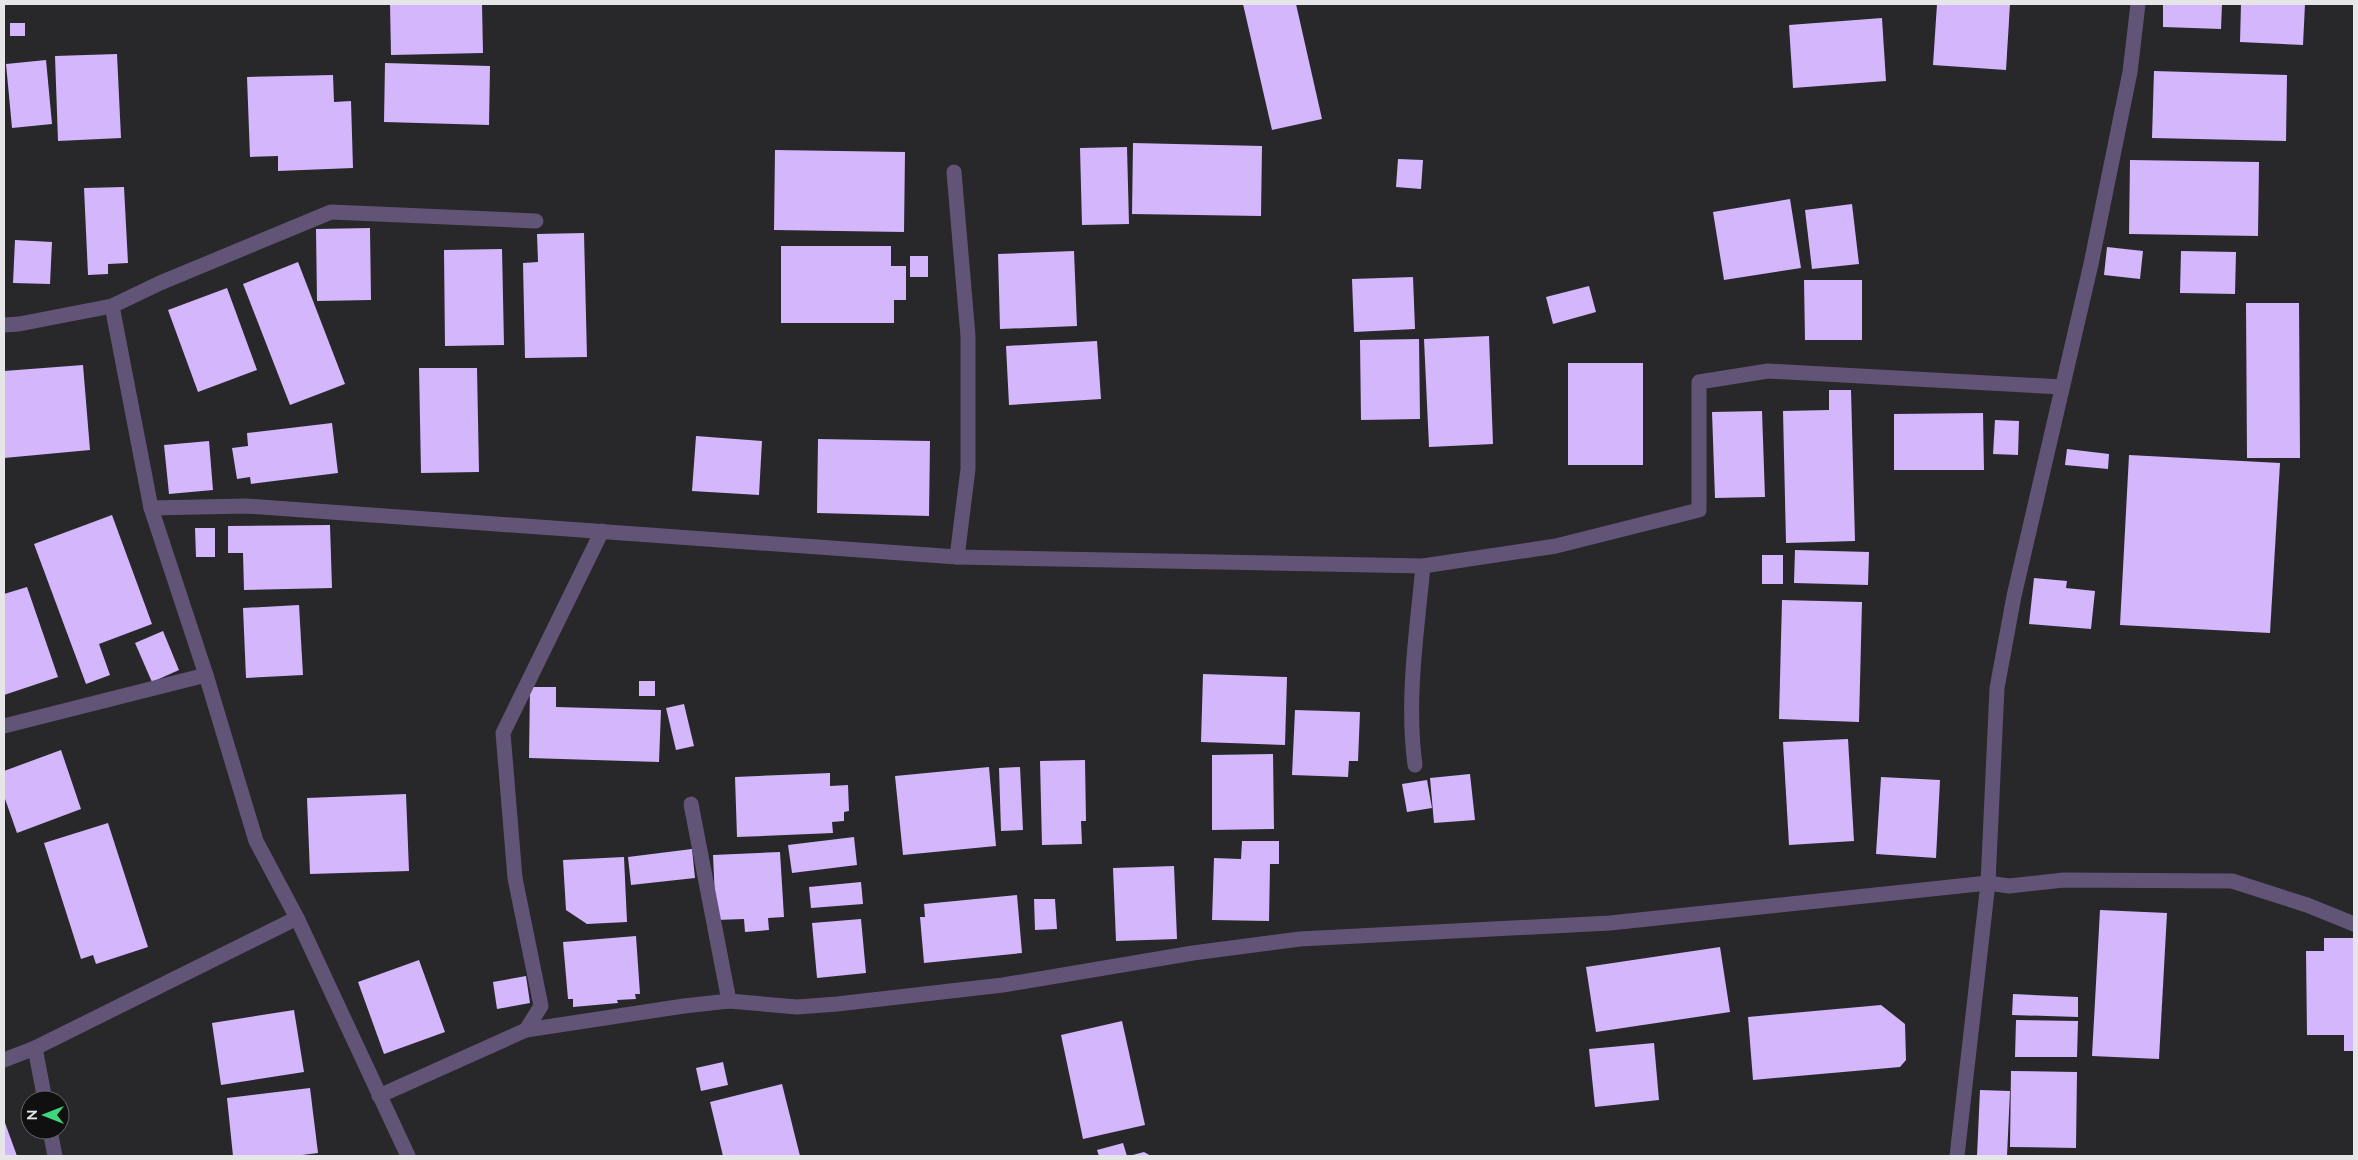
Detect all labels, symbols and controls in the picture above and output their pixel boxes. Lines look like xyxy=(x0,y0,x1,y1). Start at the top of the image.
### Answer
north arrow xyxy=(20,1090,70,1140)
text: N xyxy=(23,1110,41,1120)

